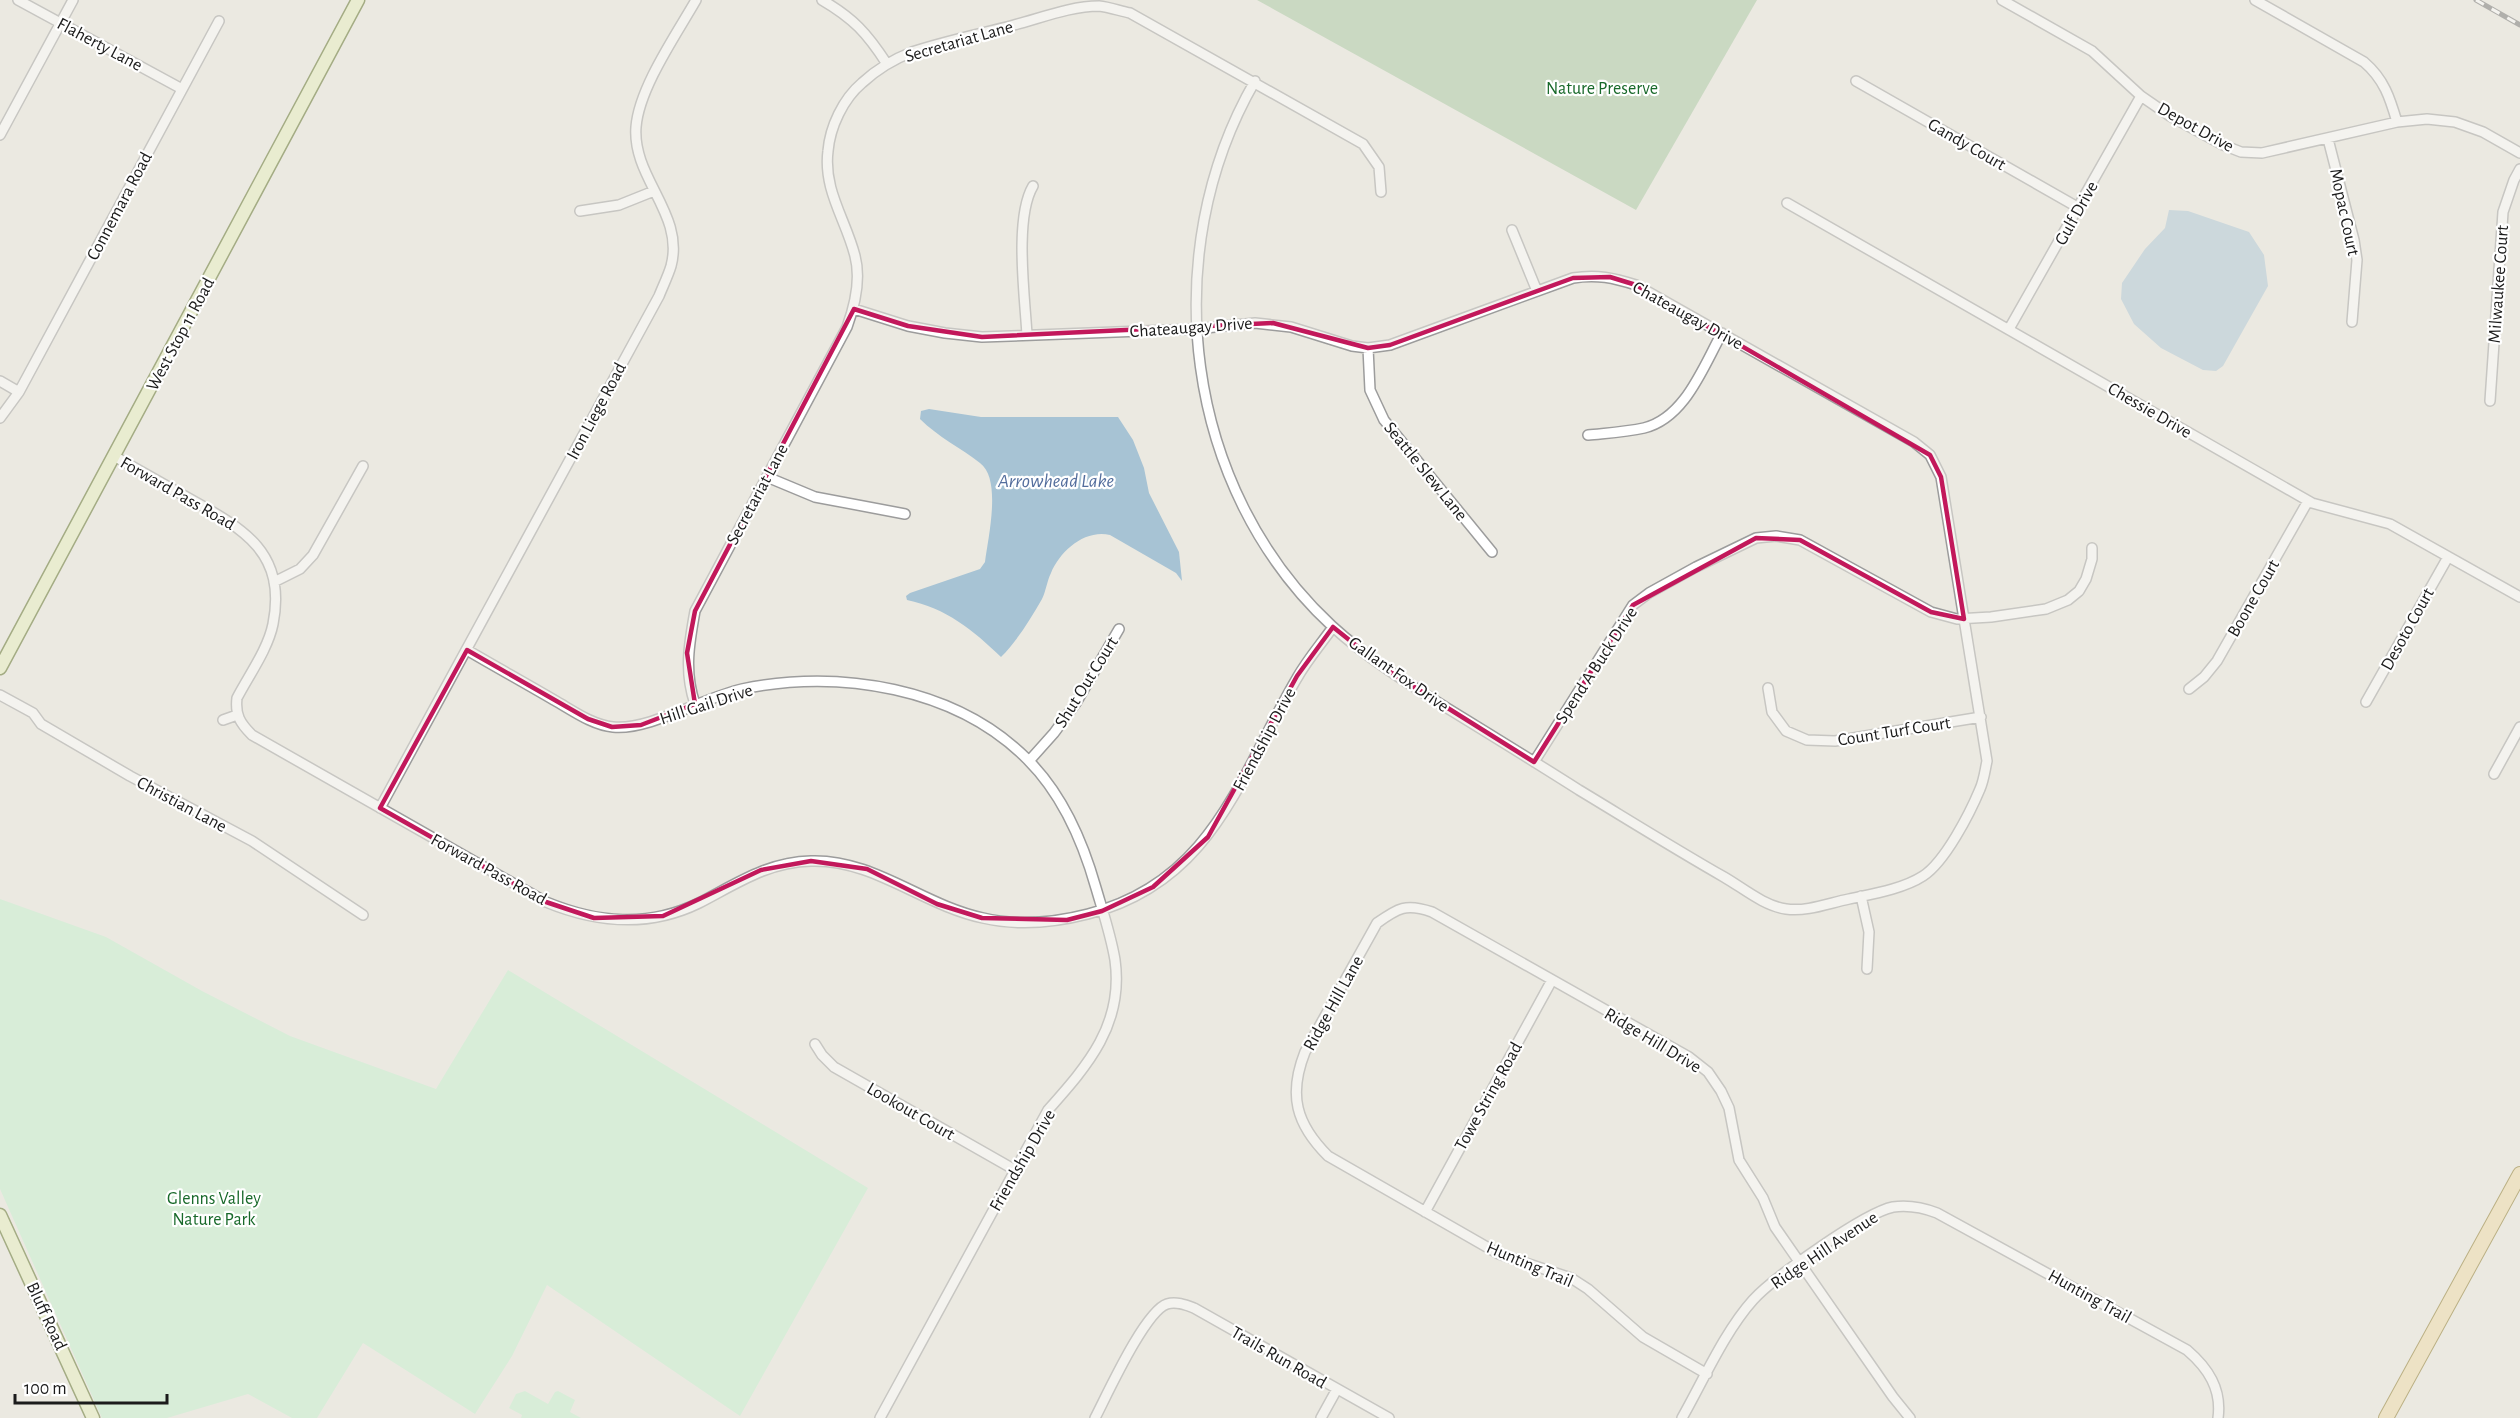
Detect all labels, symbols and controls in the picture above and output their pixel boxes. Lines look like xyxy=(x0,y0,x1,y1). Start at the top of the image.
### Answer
street label: Flaherty Lane xyxy=(54,15,145,75)
street label: Secretariat Lane xyxy=(903,18,1015,66)
park label: Nature Preserve xyxy=(1546,80,1658,98)
street label: Depot Drive xyxy=(2154,100,2237,156)
street label: Gandy Court xyxy=(1925,115,2009,174)
street label: Connemara Road xyxy=(84,149,156,263)
street label: Mopac Court xyxy=(2326,167,2362,258)
street label: Gulf Drive xyxy=(2052,179,2102,248)
street label: Milwaukee Court xyxy=(2486,224,2512,344)
street label: West Stop 11 Road xyxy=(144,275,218,394)
street label: Chateaugay Drive xyxy=(1629,278,1746,354)
street label: Chateaugay Drive xyxy=(1129,315,1253,341)
street label: Iron Liege Road xyxy=(564,360,630,463)
street label: Chessie Drive xyxy=(2105,380,2194,442)
street label: Seattle Slew Lane xyxy=(1380,419,1470,524)
street label: Secretariat Lane xyxy=(724,441,792,548)
street label: Forward Pass Road xyxy=(117,454,238,534)
water label: Arrowhead Lake xyxy=(997,471,1115,491)
street label: Boone Court xyxy=(2225,557,2283,640)
street label: Desoto Court xyxy=(2378,585,2438,674)
street label: Spend A Buck Drive xyxy=(1552,604,1641,727)
street label: Shut Out Court xyxy=(1052,634,1122,731)
street label: Gallant Fox Drive xyxy=(1345,634,1452,716)
street label: Hill Gail Drive xyxy=(658,681,755,728)
street label: Friendship Drive xyxy=(1230,685,1300,794)
street label: Count Turf Court xyxy=(1836,714,1952,750)
street label: Christian Lane xyxy=(134,774,229,836)
street label: Forward Pass Road xyxy=(428,831,549,909)
street label: Ridge Hill Lane xyxy=(1300,953,1367,1054)
street label: Ridge Hill Drive xyxy=(1601,1005,1704,1077)
street label: Towe String Road xyxy=(1452,1039,1526,1154)
street label: Lookout Court xyxy=(864,1080,958,1144)
street label: Friendship Drive xyxy=(987,1107,1059,1214)
park label: Glenns Valley Nature Park xyxy=(167,1190,261,1229)
street label: Ridge Hill Avenue xyxy=(1768,1208,1881,1293)
street label: Hunting Trail xyxy=(1484,1239,1575,1291)
street label: Hunting Trail xyxy=(2045,1267,2134,1327)
street label: Bluff Road xyxy=(23,1280,70,1353)
street label: Trails Run Road xyxy=(1228,1323,1329,1392)
scale bar xyxy=(15,1367,166,1405)
text: 100 m xyxy=(24,1380,67,1398)

